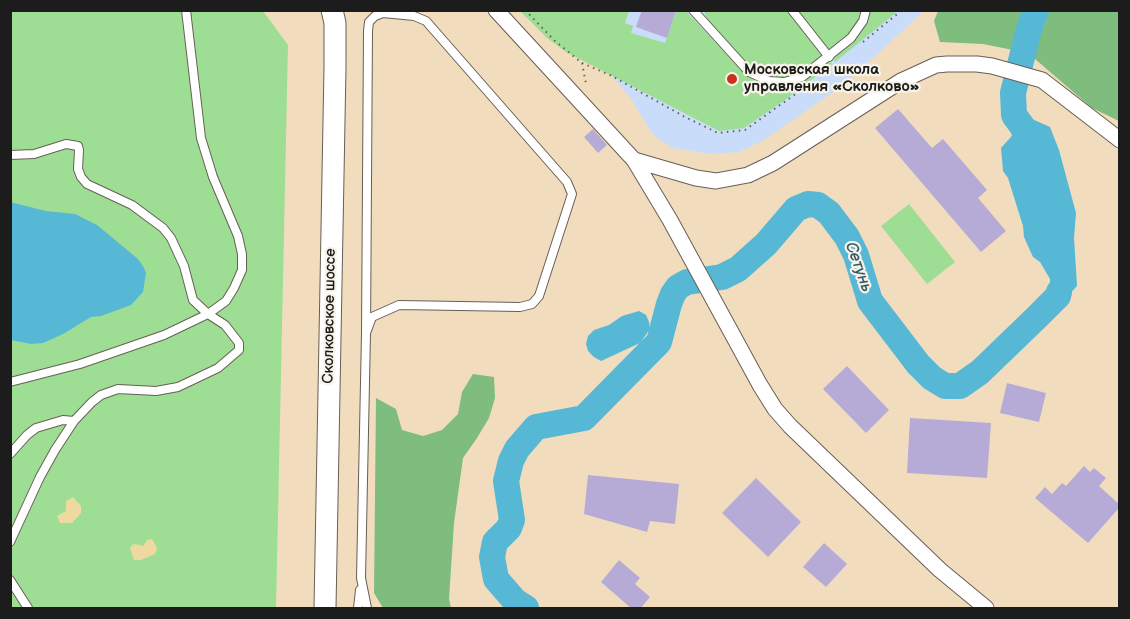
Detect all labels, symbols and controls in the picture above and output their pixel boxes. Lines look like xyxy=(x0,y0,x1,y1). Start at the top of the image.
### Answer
place label: Московская школа управления «Сколково» xyxy=(744,61,919,96)
marker: Московская школа управления «Сколково» xyxy=(725,72,739,86)
water label: Сетунь xyxy=(840,240,876,294)
street label: Сколковское шоссе xyxy=(320,248,340,384)

